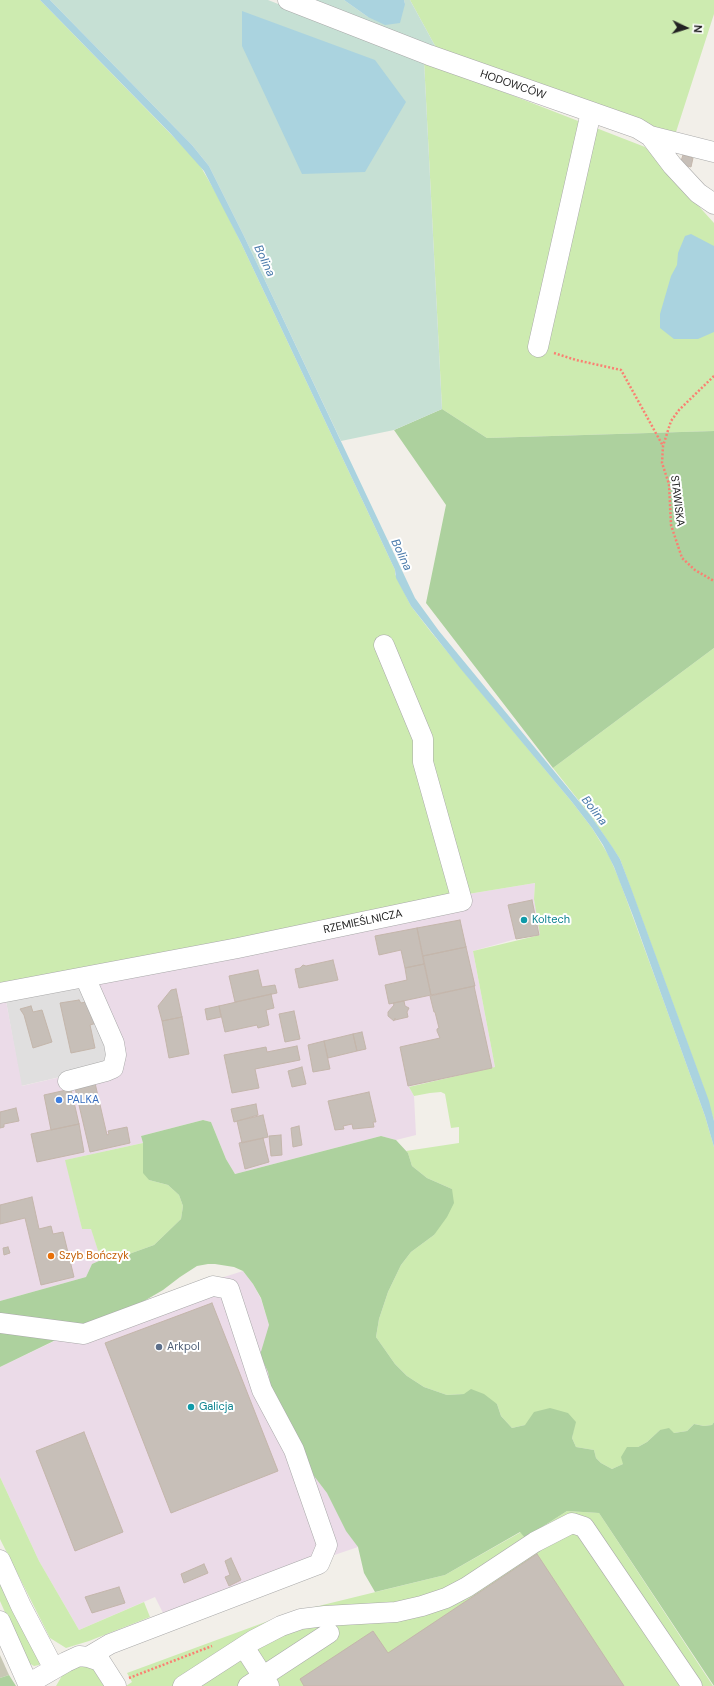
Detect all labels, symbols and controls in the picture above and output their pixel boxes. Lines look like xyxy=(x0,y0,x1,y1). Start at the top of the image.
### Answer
north arrow xyxy=(666,8,706,48)
text: N xyxy=(691,24,705,33)
street label: HODOWCÓW xyxy=(478,68,548,102)
water label: Bolina xyxy=(250,243,278,279)
street label: STAWISKA xyxy=(667,475,687,527)
water label: Bolina xyxy=(387,537,415,573)
water label: Bolina xyxy=(578,793,610,829)
street label: RZEMIEŚLNICZA xyxy=(322,907,404,937)
place label: Koltech xyxy=(532,913,570,927)
marker: Koltech xyxy=(519,915,529,925)
place label: PALKA xyxy=(67,1093,99,1107)
marker: PALKA xyxy=(54,1095,64,1105)
place label: Szyb Bończyk xyxy=(59,1249,129,1263)
marker: Szyb Bończyk xyxy=(46,1251,56,1261)
place label: Arkpol xyxy=(167,1340,200,1354)
marker: Arkpol xyxy=(154,1342,164,1352)
place label: Galicja xyxy=(199,1400,233,1414)
marker: Galicja xyxy=(186,1402,196,1412)

